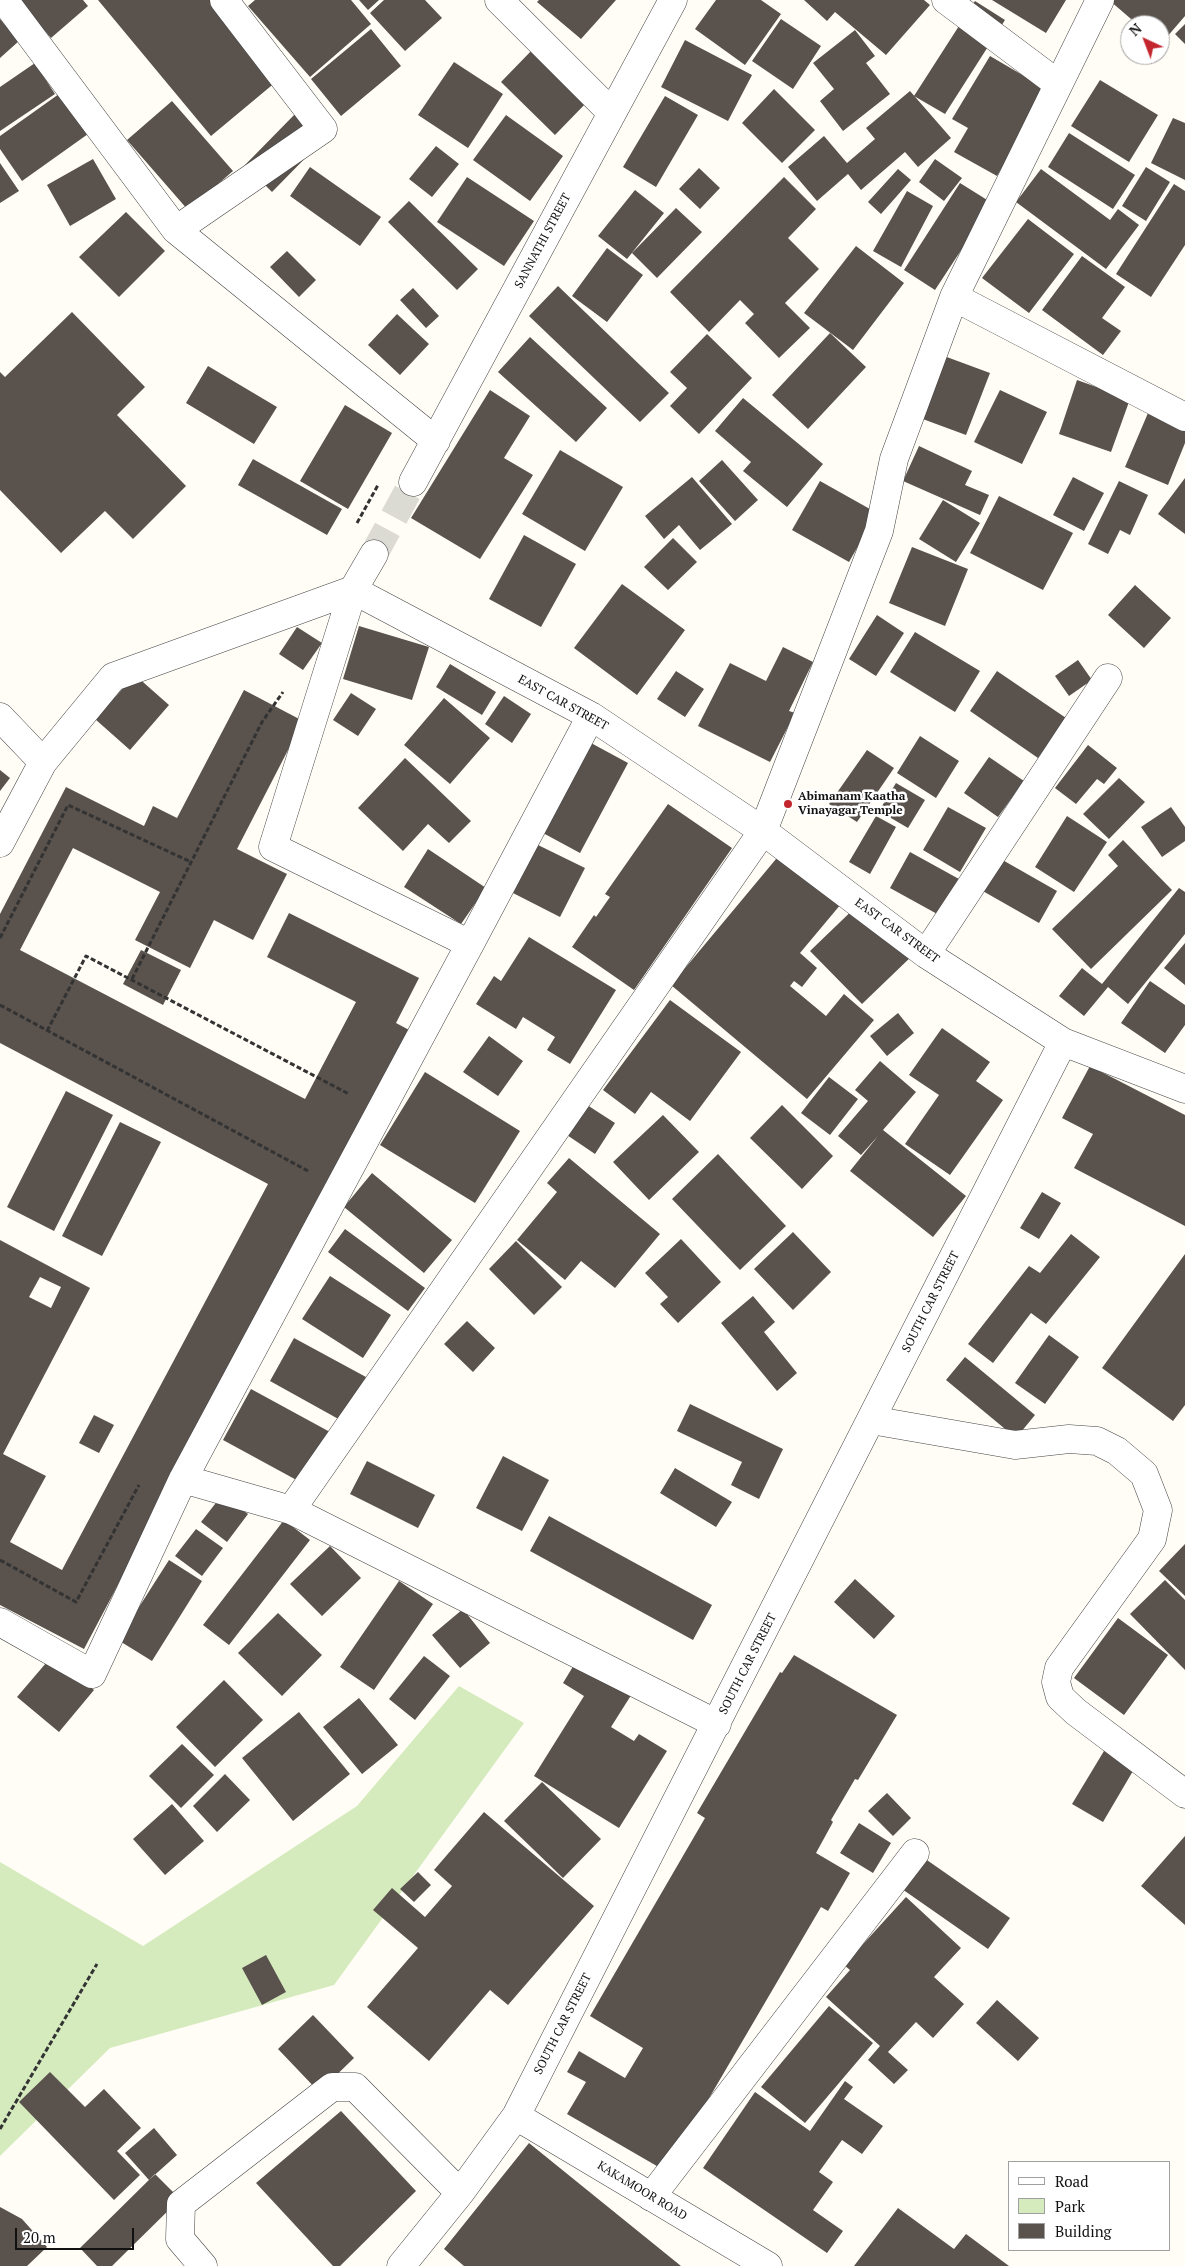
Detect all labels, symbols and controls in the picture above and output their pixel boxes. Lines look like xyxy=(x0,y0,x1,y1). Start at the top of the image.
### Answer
north arrow xyxy=(1120,15,1170,65)
text: N xyxy=(1125,19,1145,40)
street label: SANNATHI STREET xyxy=(512,191,574,291)
street label: EAST CAR STREET xyxy=(515,672,611,734)
place label: Abimanam Kaatha Vinayagar Temple xyxy=(798,790,905,818)
marker: Abimanam Kaatha Vinayagar Temple xyxy=(782,798,794,810)
street label: EAST CAR STREET xyxy=(852,895,942,967)
street label: SOUTH CAR STREET xyxy=(899,1249,963,1355)
street label: SOUTH CAR STREET xyxy=(716,1611,780,1717)
street label: SOUTH CAR STREET xyxy=(531,1971,595,2077)
street label: KAKAMOOR ROAD xyxy=(594,2158,690,2224)
legend xyxy=(1008,2161,1170,2251)
text: Road xyxy=(1055,2171,1088,2191)
text: Park xyxy=(1055,2196,1085,2216)
scale bar xyxy=(18,2218,136,2250)
text: Building xyxy=(1055,2221,1112,2241)
text: 20 m xyxy=(23,2227,56,2247)

